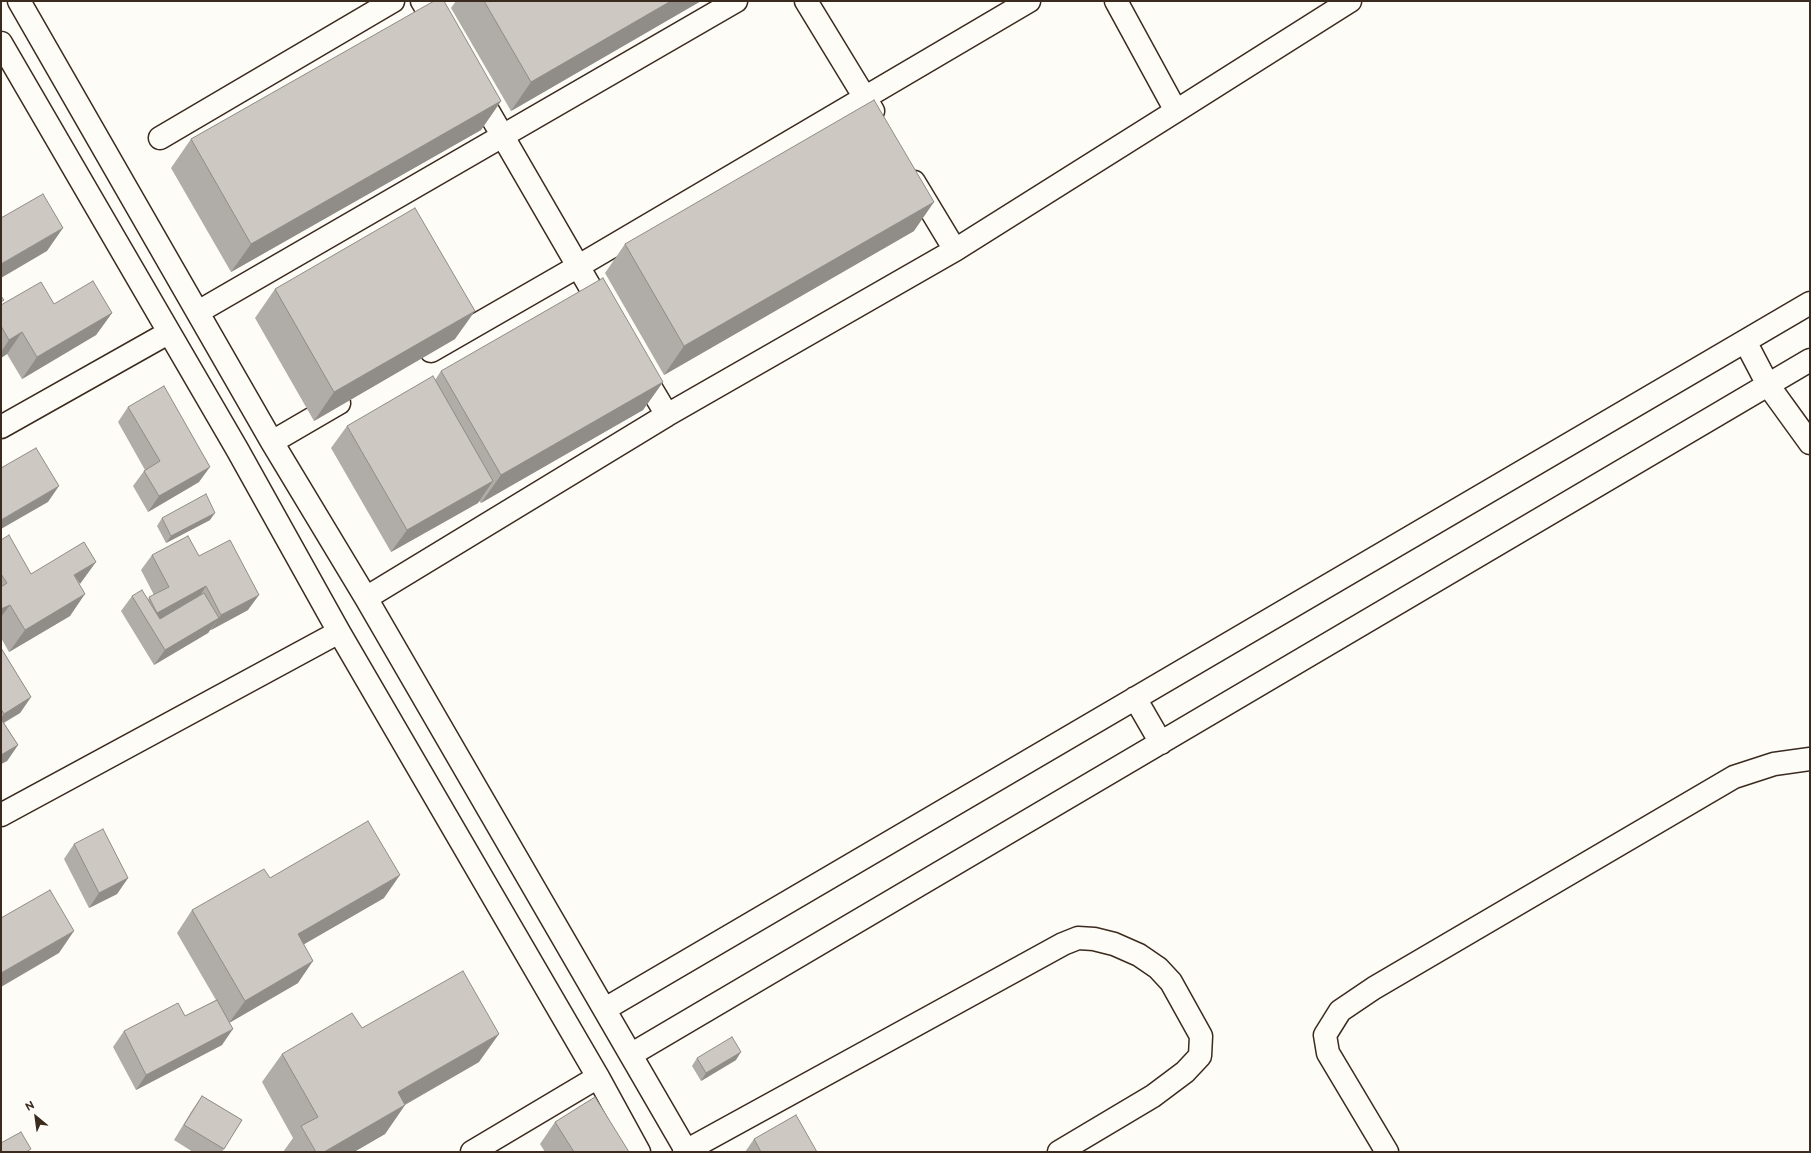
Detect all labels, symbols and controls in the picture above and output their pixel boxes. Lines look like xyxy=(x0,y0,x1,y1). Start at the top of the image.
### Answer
north arrow xyxy=(16,1097,56,1137)
text: N xyxy=(23,1098,37,1114)

